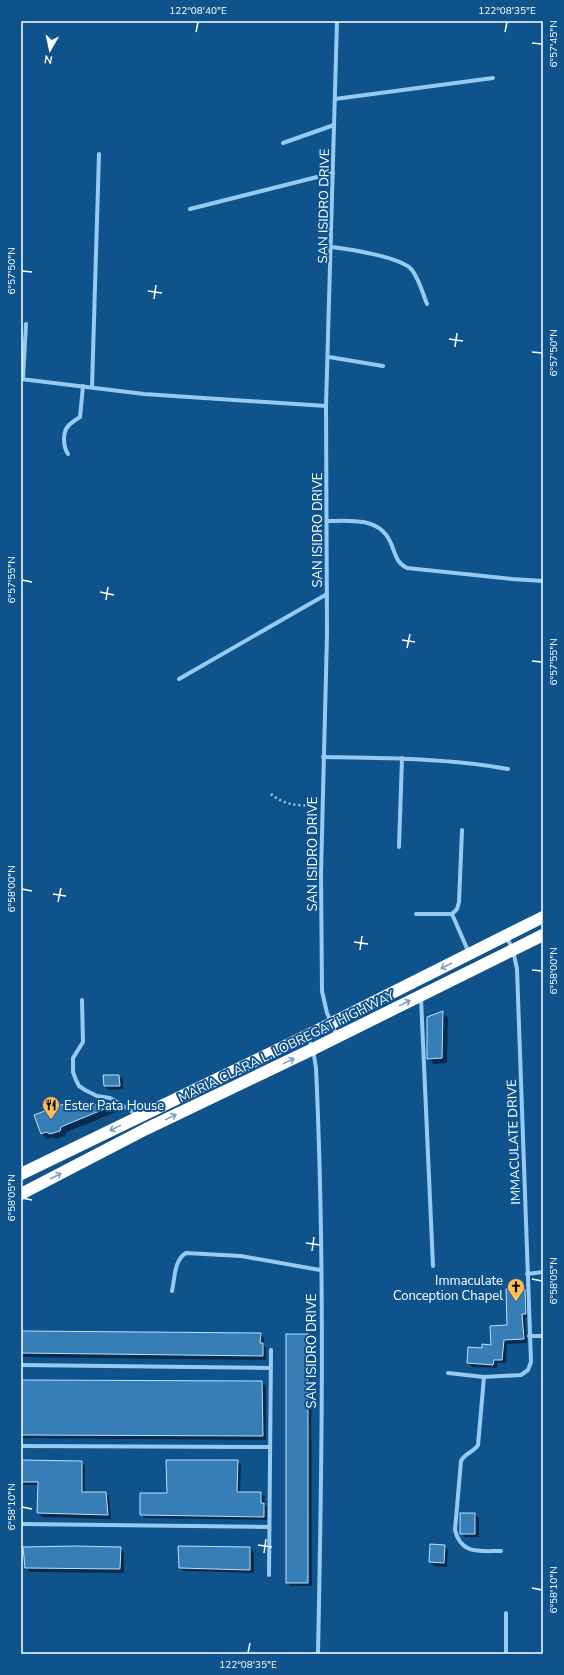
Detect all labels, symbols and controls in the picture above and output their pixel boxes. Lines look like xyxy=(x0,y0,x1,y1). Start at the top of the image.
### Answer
text: 122°08'40"E xyxy=(169,4,227,18)
text: 122°08'35"E xyxy=(478,4,536,18)
text: 6°57'45"N xyxy=(547,20,561,68)
north arrow xyxy=(30,30,70,70)
text: N xyxy=(43,51,54,67)
street label: SAN ISIDRO DRIVE xyxy=(314,148,334,264)
text: 6°57'50"N xyxy=(5,247,19,295)
text: 6°57'50"N xyxy=(547,329,561,377)
street label: SAN ISIDRO DRIVE xyxy=(309,473,327,587)
text: 6°57'55"N xyxy=(5,556,19,604)
text: 6°57'55"N xyxy=(547,638,561,686)
street label: SAN ISIDRO DRIVE xyxy=(304,797,322,911)
text: 6°58'00"N xyxy=(5,865,19,913)
text: 6°58'00"N xyxy=(547,947,561,995)
one-way arrow xyxy=(440,963,452,970)
street label: MARIA CLARA L. LOBREGAT HIGHWAY xyxy=(175,986,398,1107)
one-way arrow xyxy=(399,999,411,1007)
one-way arrow xyxy=(282,1057,294,1064)
street label: IMMACULATE DRIVE xyxy=(503,1079,525,1205)
restaurant icon: Ester Pata House xyxy=(41,1095,61,1120)
place label: Ester Pata House xyxy=(64,1097,164,1115)
one-way arrow xyxy=(165,1113,177,1120)
one-way arrow xyxy=(110,1125,122,1132)
one-way arrow xyxy=(49,1172,61,1179)
text: 6°58'05"N xyxy=(5,1174,19,1222)
text: 6°58'05"N xyxy=(547,1257,561,1305)
place label: Immaculate Conception Chapel xyxy=(393,1272,503,1305)
church icon: Immaculate Conception Chapel xyxy=(506,1277,526,1302)
street label: SAN ISIDRO DRIVE xyxy=(303,1294,321,1408)
text: 6°58'10"N xyxy=(5,1483,19,1531)
text: 6°58'10"N xyxy=(547,1566,561,1614)
text: 122°08'35"E xyxy=(219,1658,277,1672)

